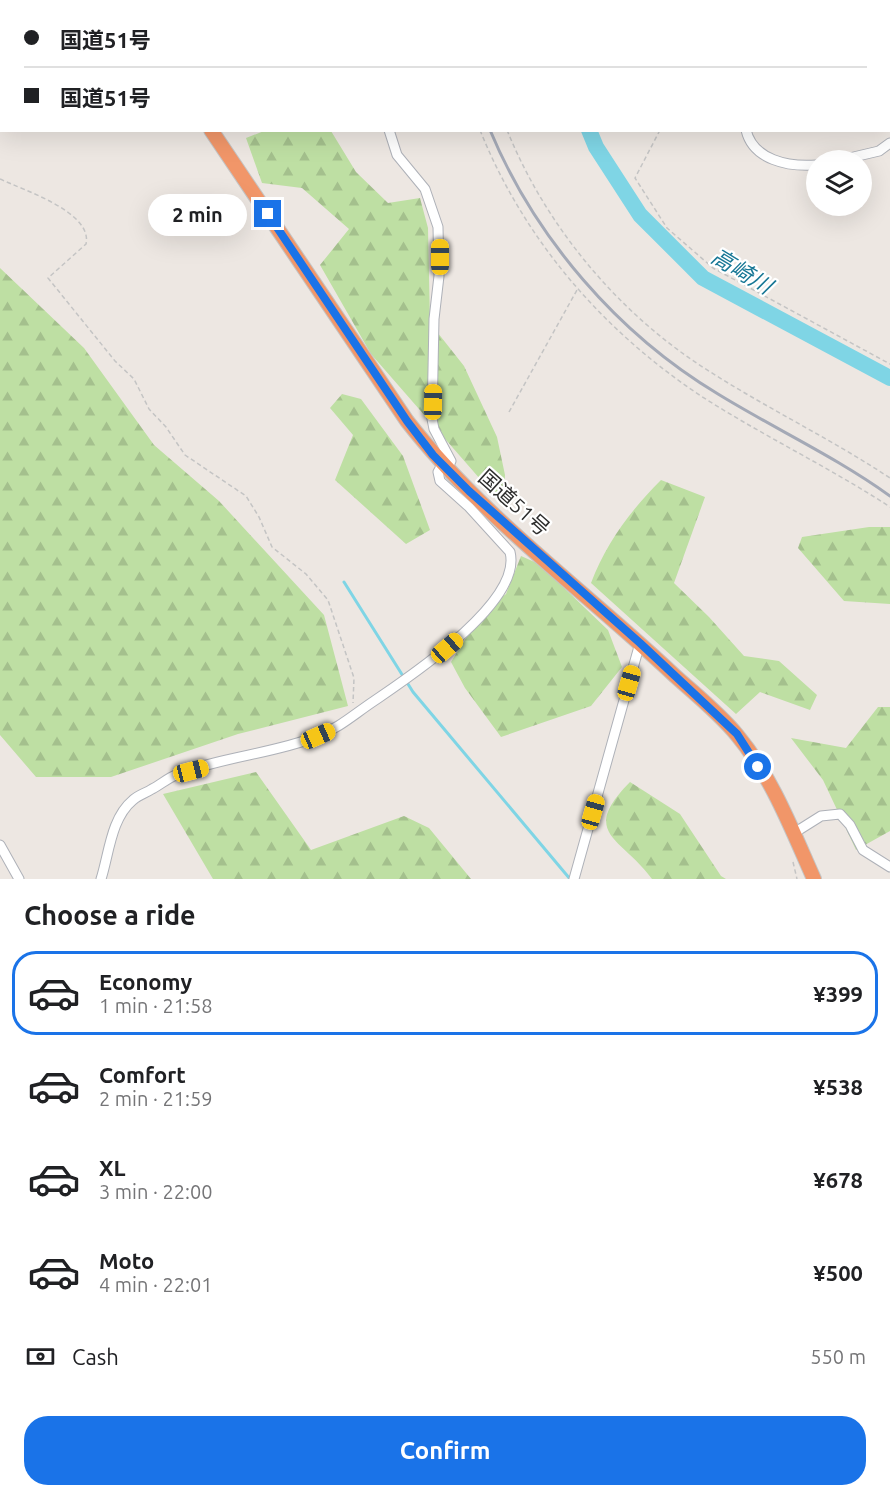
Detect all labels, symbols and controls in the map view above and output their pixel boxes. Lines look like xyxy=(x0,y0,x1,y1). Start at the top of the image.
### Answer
text: 国道51号 xyxy=(60,27,151,52)
text: 国道51号 xyxy=(60,85,151,110)
map controls xyxy=(806,150,872,216)
button: layers xyxy=(806,150,872,216)
callout: 2 min xyxy=(148,193,247,235)
route end xyxy=(254,200,281,227)
text: 2 min xyxy=(172,203,223,226)
car xyxy=(431,239,449,275)
water label: 高崎川 xyxy=(708,243,779,299)
car xyxy=(424,384,442,420)
street label: 国道51号 xyxy=(474,464,555,540)
car xyxy=(428,629,466,667)
car xyxy=(615,663,643,703)
car xyxy=(298,720,338,752)
route start xyxy=(744,753,771,780)
car xyxy=(171,758,211,784)
car xyxy=(579,792,607,832)
text: Choose a ride xyxy=(24,900,196,930)
icon: car xyxy=(27,966,81,1020)
text: Economy xyxy=(99,969,192,994)
text: ¥399 xyxy=(813,981,863,1006)
text: 1 min · 21:58 xyxy=(99,994,213,1017)
icon: car xyxy=(27,1059,81,1113)
text: Comfort xyxy=(99,1062,186,1087)
text: ¥538 xyxy=(813,1074,863,1099)
text: 2 min · 21:59 xyxy=(99,1087,213,1110)
icon: car xyxy=(27,1152,81,1206)
text: XL xyxy=(99,1155,126,1180)
text: ¥678 xyxy=(813,1167,863,1192)
text: 3 min · 22:00 xyxy=(99,1180,213,1203)
icon: car xyxy=(27,1245,81,1299)
text: Moto xyxy=(99,1248,154,1273)
text: ¥500 xyxy=(813,1260,863,1285)
text: 4 min · 22:01 xyxy=(99,1273,213,1296)
icon: cash xyxy=(24,1340,57,1373)
text: Cash xyxy=(72,1344,119,1369)
text: 550 m xyxy=(810,1345,866,1368)
button: Confirm xyxy=(24,1416,866,1485)

